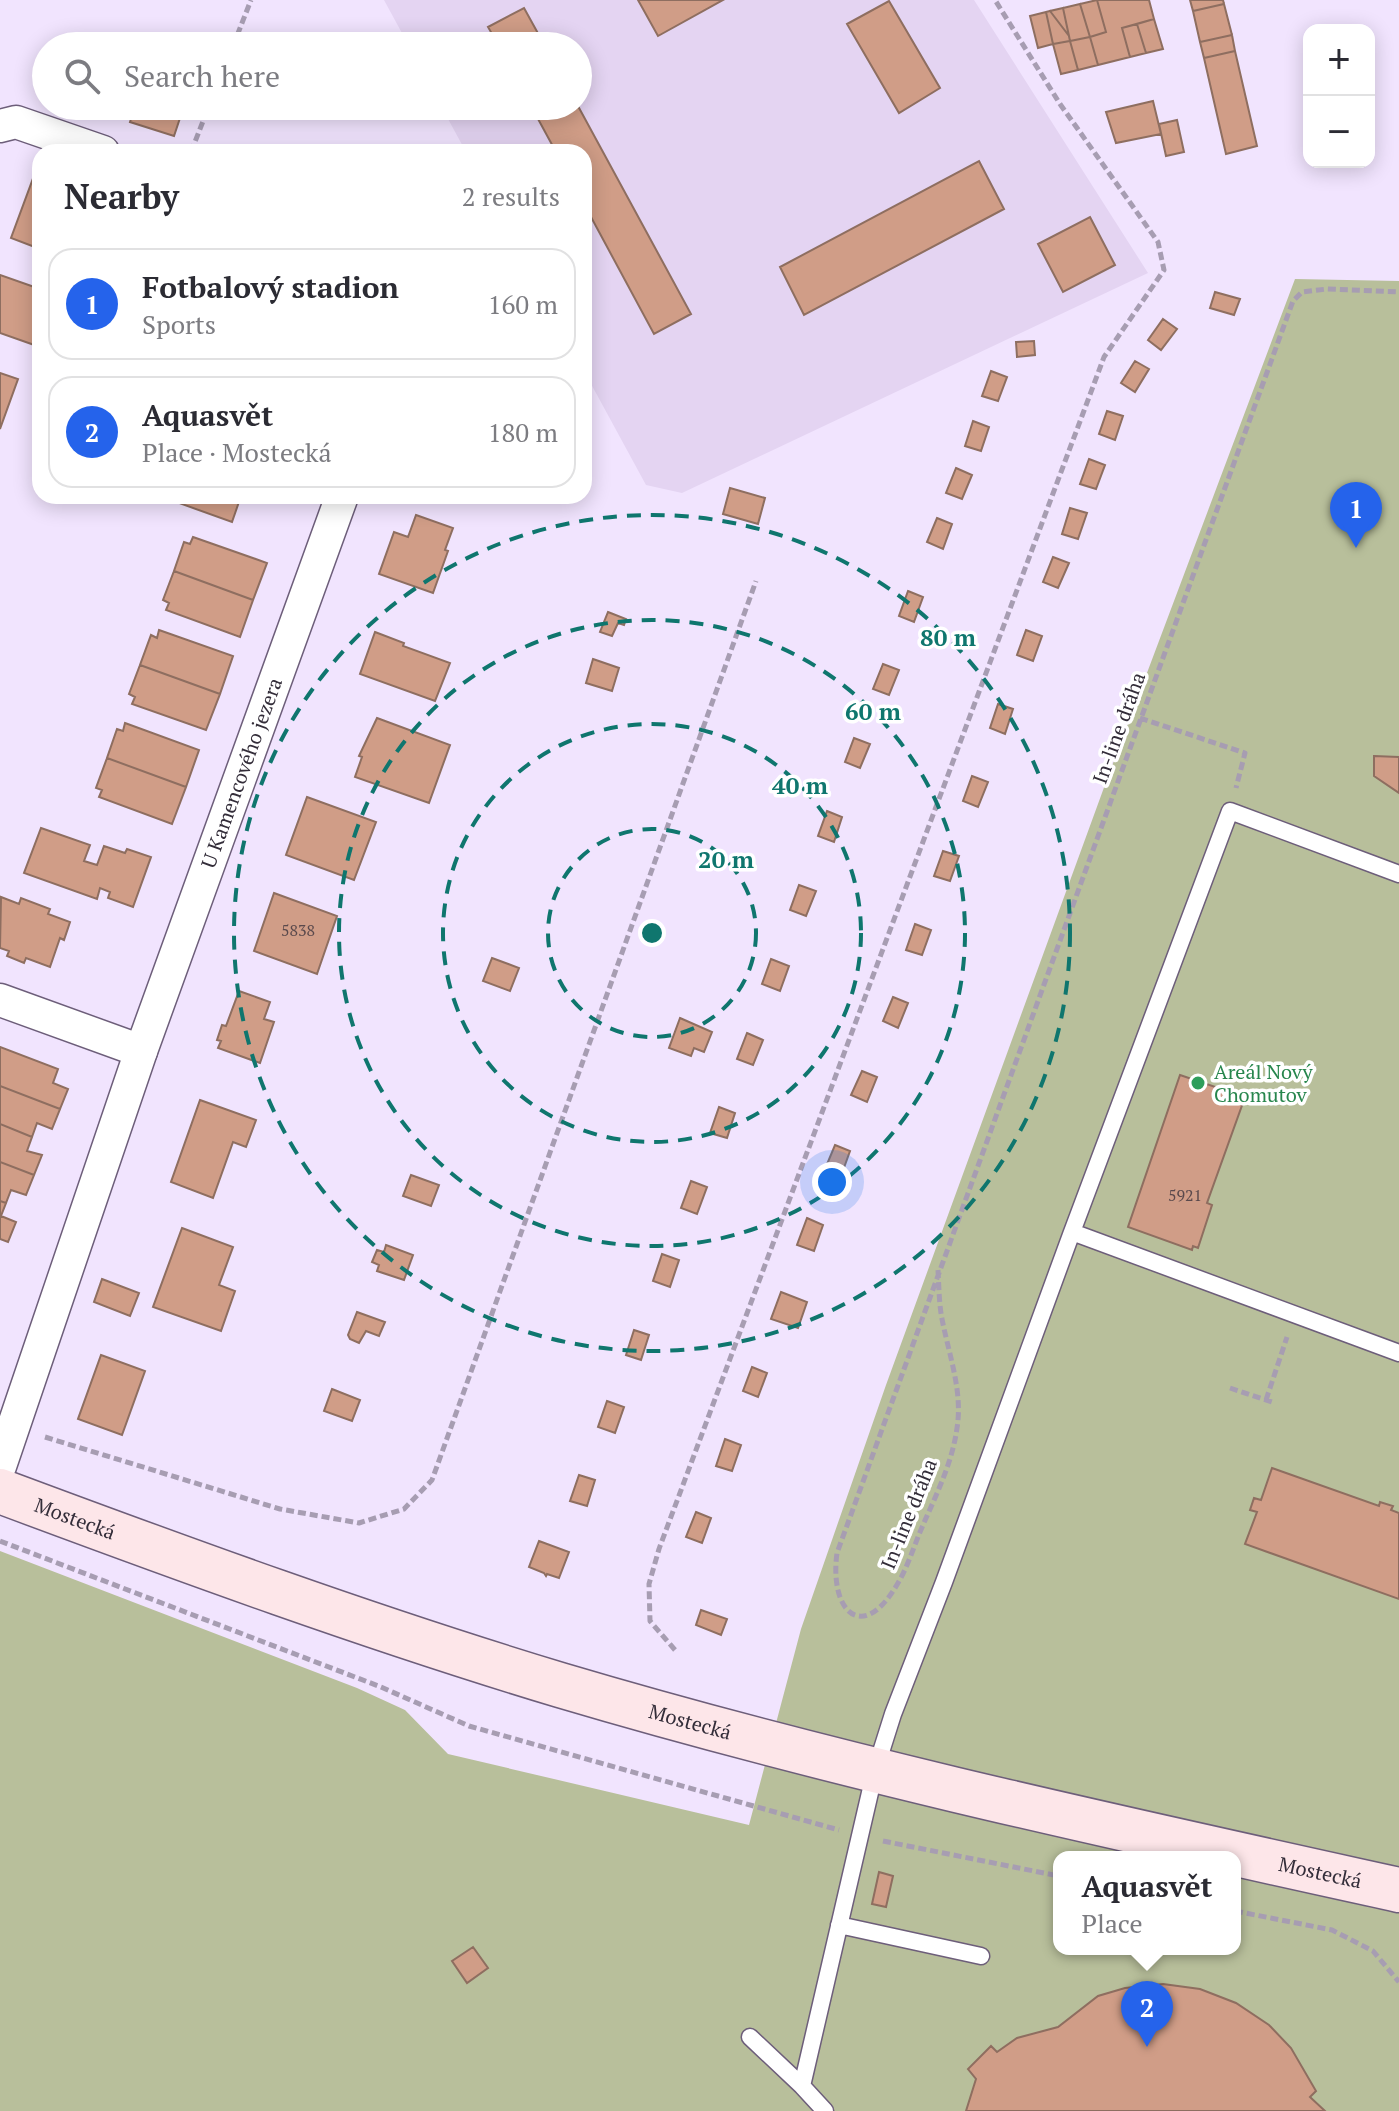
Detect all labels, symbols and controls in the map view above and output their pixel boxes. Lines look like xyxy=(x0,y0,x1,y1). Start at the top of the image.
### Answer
map controls xyxy=(1303,24,1375,168)
button: + xyxy=(1303,24,1375,96)
search box xyxy=(32,32,592,120)
icon: search xyxy=(60,54,104,98)
text: Search here xyxy=(124,56,280,96)
button: − xyxy=(1303,96,1375,168)
text: Nearby xyxy=(64,174,179,219)
text: 2 results xyxy=(462,179,560,213)
text: Fotbalový stadion xyxy=(142,267,399,307)
text: 1 xyxy=(85,287,99,321)
text: 160 m xyxy=(488,287,558,321)
text: Sports xyxy=(142,307,216,341)
text: Aquasvět xyxy=(142,395,273,435)
text: 2 xyxy=(85,415,99,449)
text: 180 m xyxy=(488,415,558,449)
text: Place · Mostecká xyxy=(142,435,332,469)
pin: 1 xyxy=(1330,482,1382,548)
text: 80 m xyxy=(920,621,976,653)
street label: In-line dráha xyxy=(1086,668,1151,787)
street label: U Kamencového jezera xyxy=(194,674,288,872)
text: 60 m xyxy=(845,695,901,727)
text: 40 m xyxy=(772,769,828,801)
text: 20 m xyxy=(698,843,754,875)
house number: 5838 xyxy=(281,919,315,941)
centre of rings xyxy=(638,919,666,947)
place label: Areál Nový Chomutov xyxy=(1214,1058,1313,1108)
marker: Areál Nový Chomutov xyxy=(1189,1074,1207,1092)
your location xyxy=(812,1162,852,1202)
house number: 5921 xyxy=(1168,1184,1202,1206)
street label: In-line dráha xyxy=(874,1455,943,1573)
street label: Mostecká xyxy=(31,1491,119,1546)
street label: Mostecká xyxy=(646,1697,734,1746)
street label: Mostecká xyxy=(1276,1850,1364,1894)
popup xyxy=(1053,1851,1241,1955)
text: Aquasvět xyxy=(1081,1866,1213,1906)
text: Place xyxy=(1081,1906,1143,1940)
pin: 2 xyxy=(1121,1981,1173,2047)

